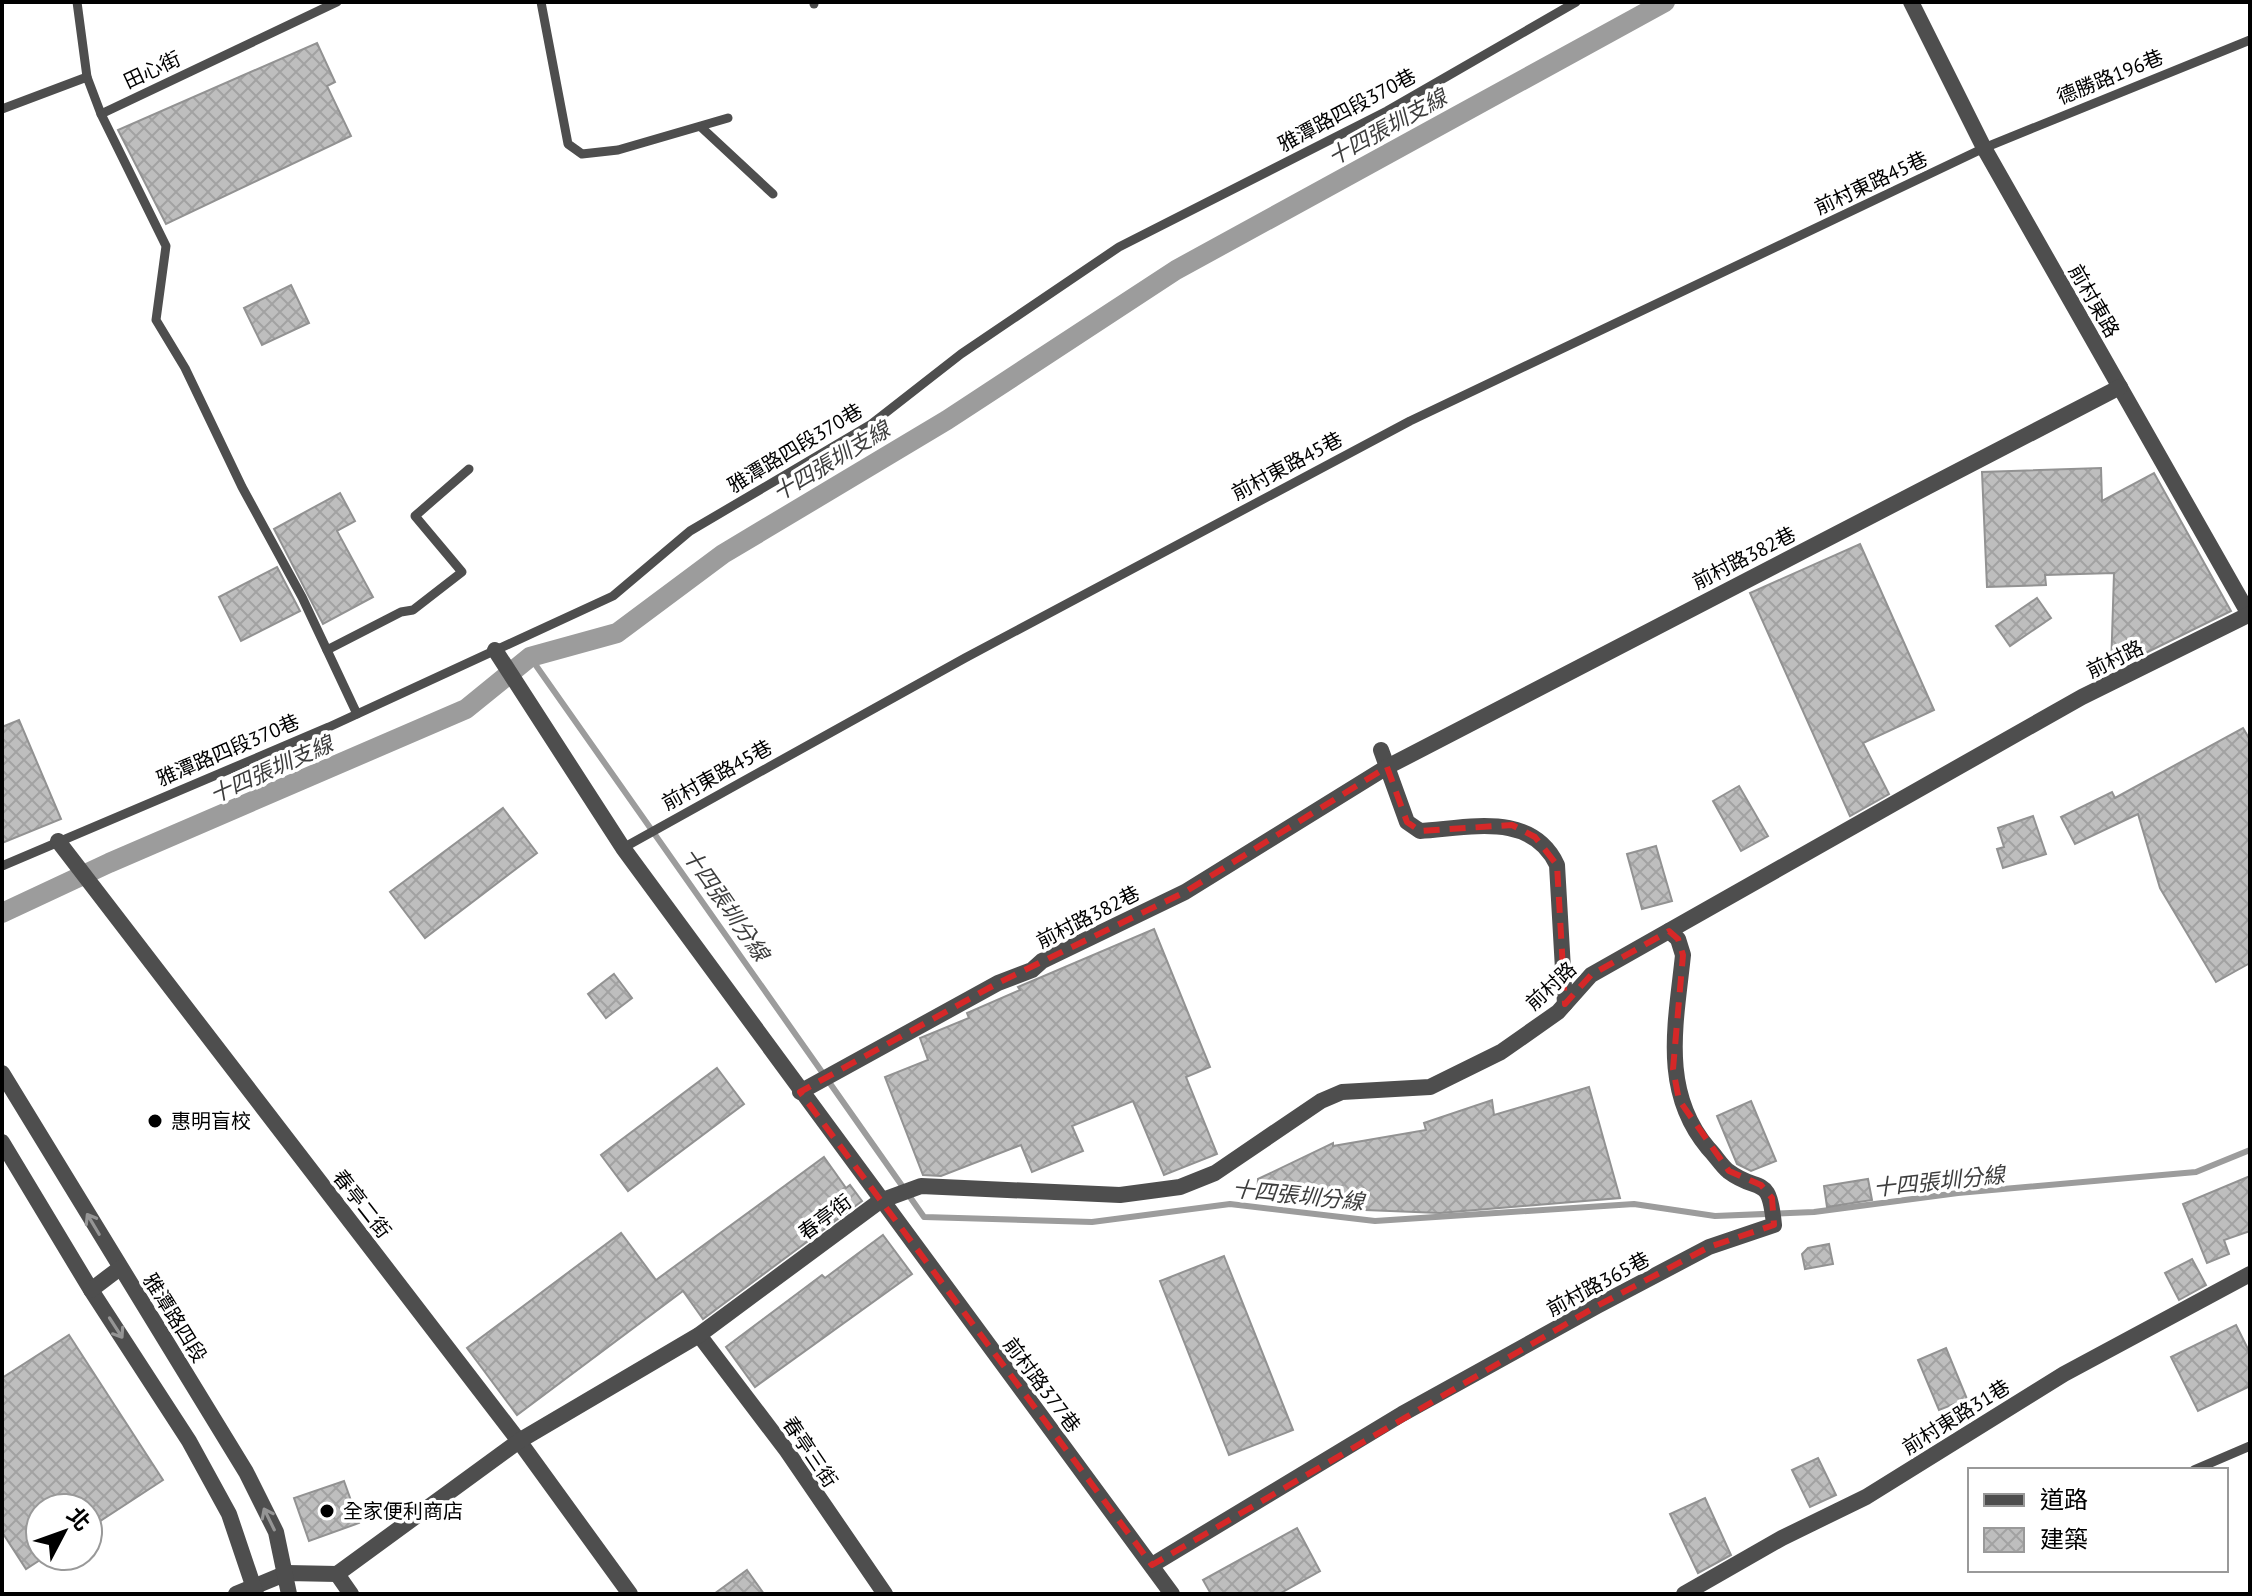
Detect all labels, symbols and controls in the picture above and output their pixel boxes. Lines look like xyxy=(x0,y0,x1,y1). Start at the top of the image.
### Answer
street label: 德勝路196巷 xyxy=(2053,44,2167,110)
street label: 田心街 xyxy=(119,46,185,94)
street label: 雅潭路四段370巷 xyxy=(1273,63,1421,157)
water label: 十四張圳支線 xyxy=(1322,81,1454,171)
street label: 前村東路45巷 xyxy=(1810,145,1932,221)
street label: 前村東路 xyxy=(2063,260,2125,342)
street label: 雅潭路四段370巷 xyxy=(723,398,867,498)
water label: 十四張圳支線 xyxy=(767,413,897,507)
street label: 前村東路45巷 xyxy=(1227,426,1347,506)
street label: 前村路382巷 xyxy=(1688,521,1800,595)
street label: 前村路 xyxy=(2082,634,2148,684)
street label: 雅潭路四段370巷 xyxy=(153,708,303,792)
water label: 十四張圳支線 xyxy=(205,728,340,809)
street label: 前村東路45巷 xyxy=(657,734,777,816)
water label: 十四張圳分線 xyxy=(677,842,777,969)
street label: 前村路382巷 xyxy=(1032,880,1144,954)
street label: 前村路 xyxy=(1520,956,1582,1016)
place label: 惠明盲校 xyxy=(171,1108,251,1134)
marker: 惠明盲校 xyxy=(146,1112,164,1130)
water label: 十四張圳分線 xyxy=(1872,1160,2009,1202)
street label: 春亭二街 xyxy=(327,1164,397,1244)
water label: 十四張圳分線 xyxy=(1231,1174,1368,1216)
street label: 春亭街 xyxy=(793,1189,857,1245)
one-way arrow xyxy=(85,1213,101,1236)
street label: 前村路365巷 xyxy=(1542,1246,1654,1322)
street label: 雅潭路四段 xyxy=(137,1269,213,1367)
one-way arrow xyxy=(108,1316,124,1339)
street label: 前村路377巷 xyxy=(998,1332,1086,1438)
street label: 前村東路31巷 xyxy=(1897,1374,2015,1460)
street label: 春亭三街 xyxy=(777,1412,843,1492)
legend xyxy=(1968,1468,2228,1572)
text: 道路 xyxy=(2040,1484,2088,1515)
north arrow xyxy=(24,1492,104,1572)
place label: 全家便利商店 xyxy=(343,1498,463,1524)
text: 北 xyxy=(61,1501,97,1536)
marker: 全家便利商店 xyxy=(318,1502,336,1520)
one-way arrow xyxy=(261,1508,276,1531)
text: 建築 xyxy=(2040,1524,2088,1555)

